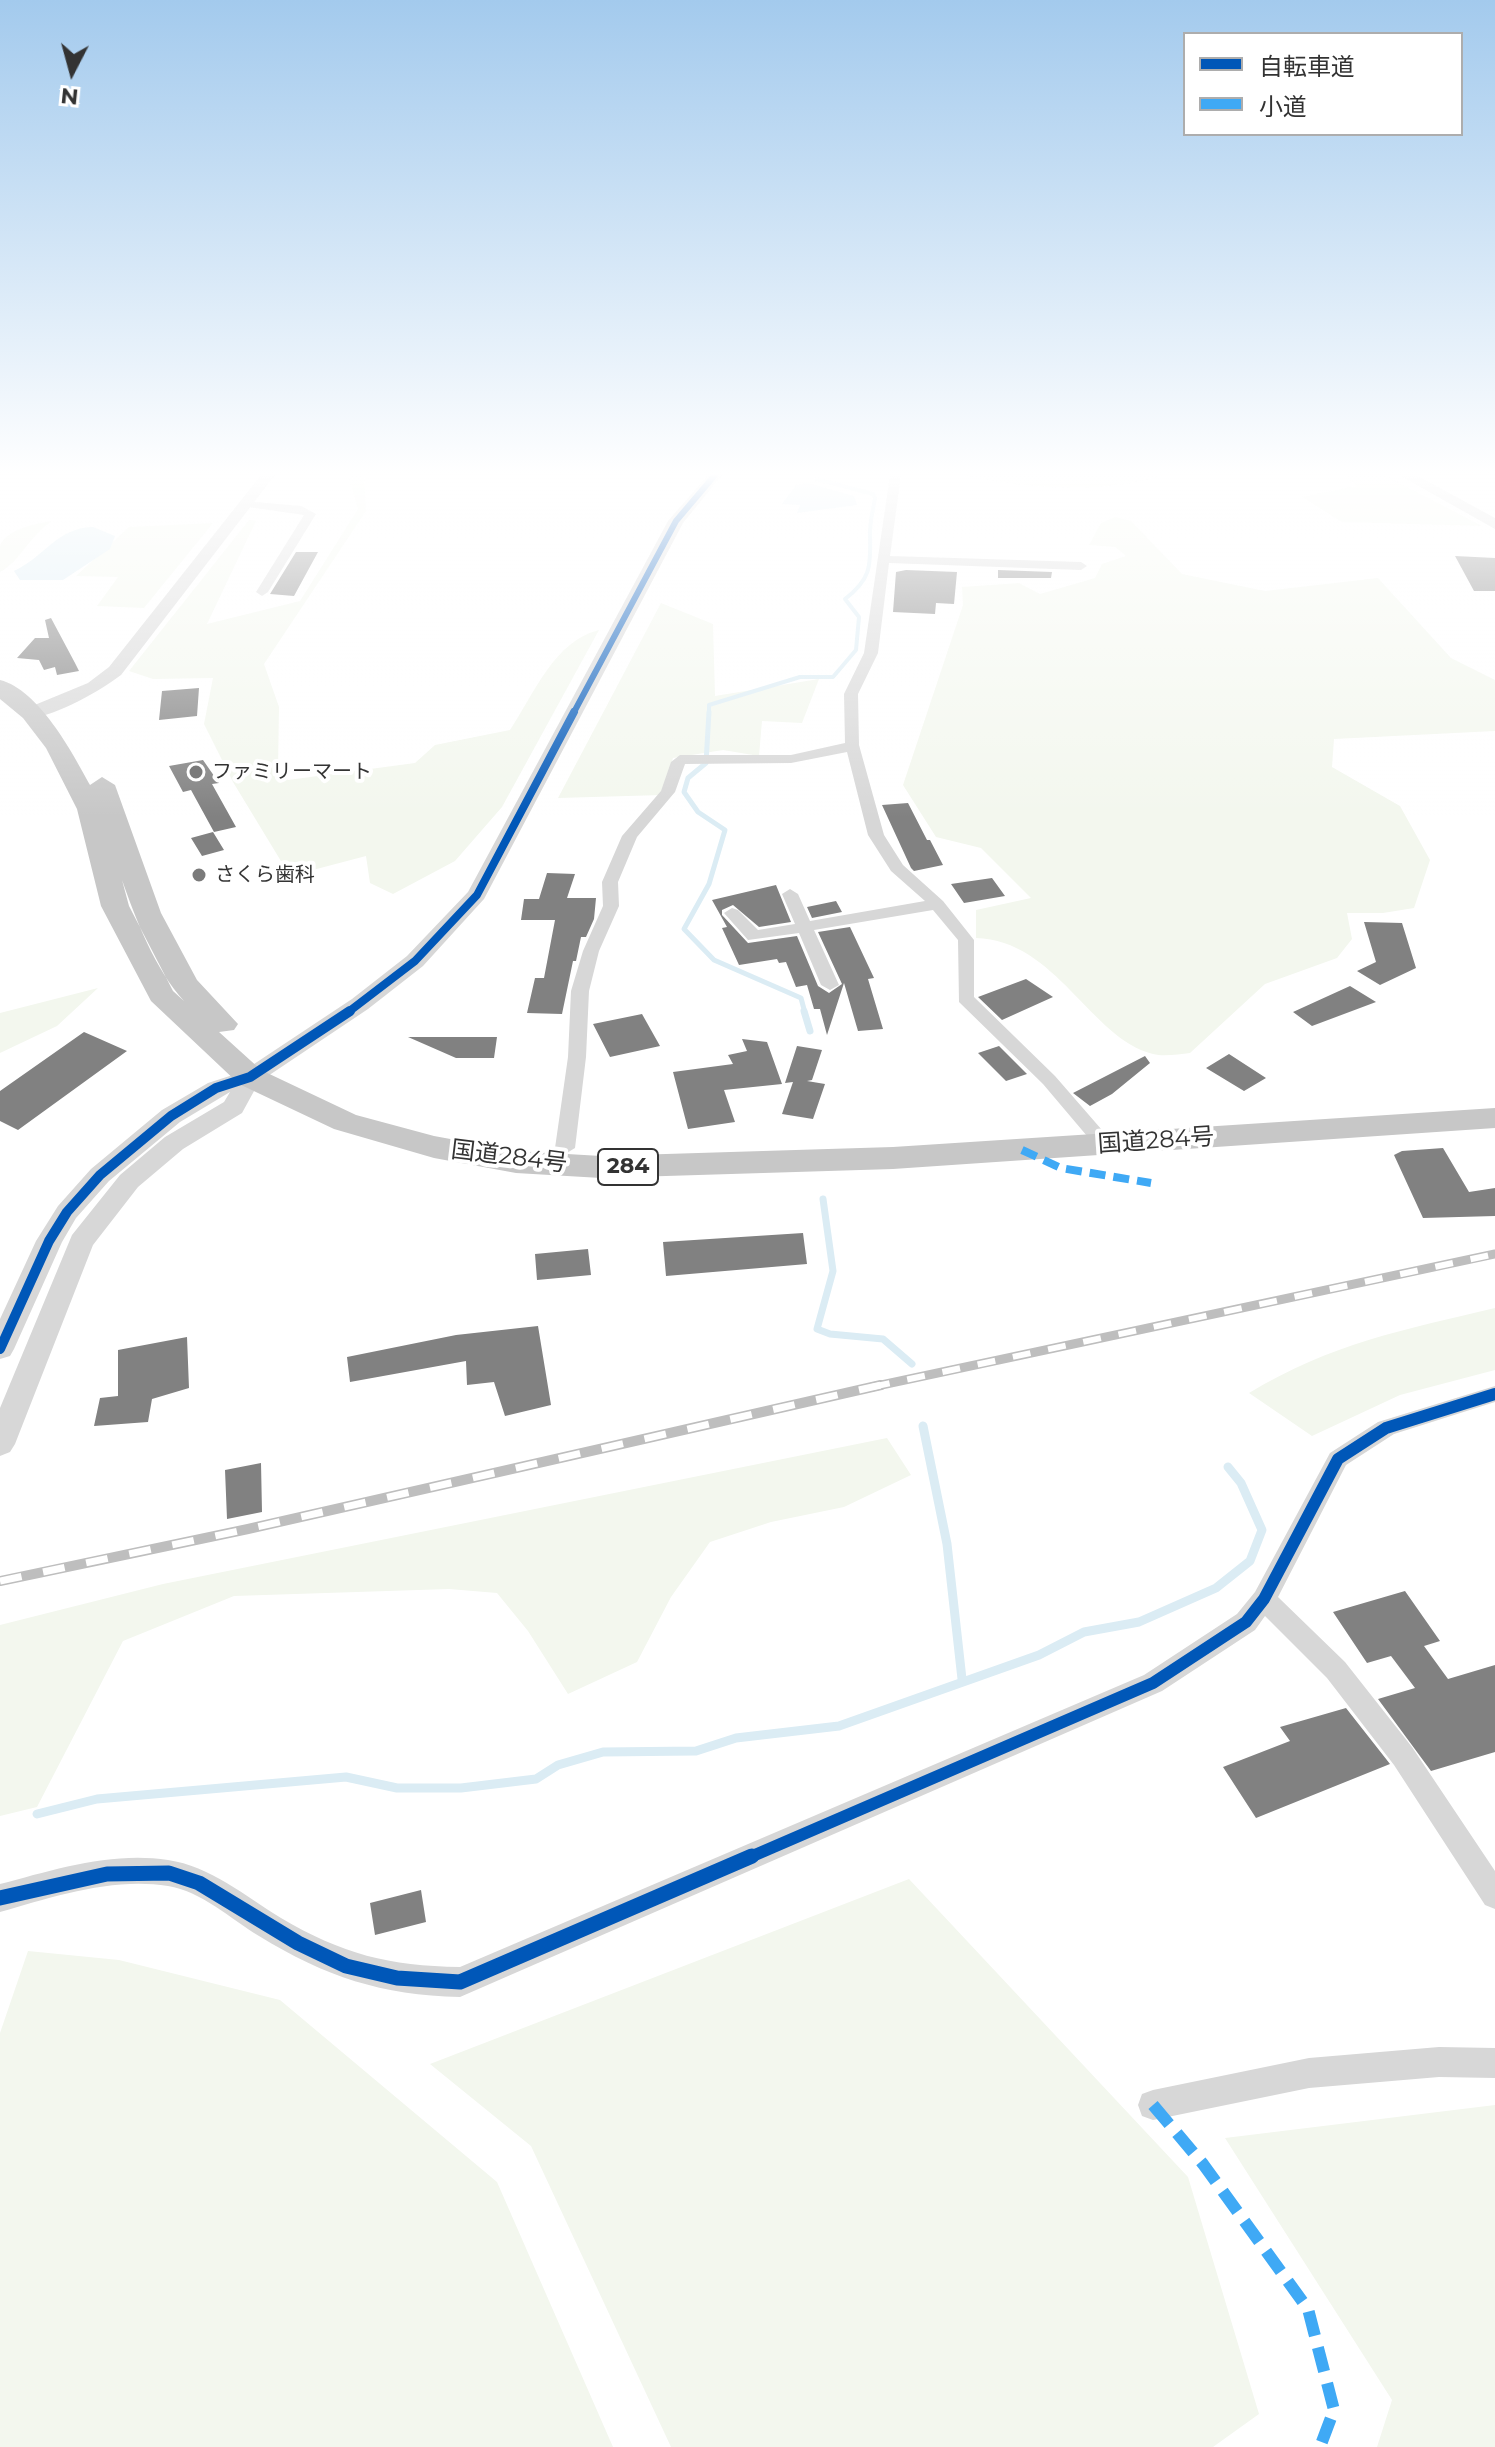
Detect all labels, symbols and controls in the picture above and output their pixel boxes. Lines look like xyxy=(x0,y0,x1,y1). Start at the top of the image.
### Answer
north arrow xyxy=(32,32,112,112)
legend xyxy=(1183,32,1463,136)
text: 自転車道 xyxy=(1259,52,1355,81)
text: N xyxy=(59,82,80,111)
text: 小道 xyxy=(1259,92,1307,121)
place label: ファミリーマート xyxy=(212,760,372,784)
marker: ファミリーマート xyxy=(187,763,205,781)
place label: さくら歯科 xyxy=(215,863,315,887)
marker: さくら歯科 xyxy=(190,866,208,884)
street label: 国道284号 xyxy=(1097,1123,1215,1159)
street label: 国道284号 xyxy=(449,1136,569,1178)
road number: 284 xyxy=(598,1149,658,1185)

